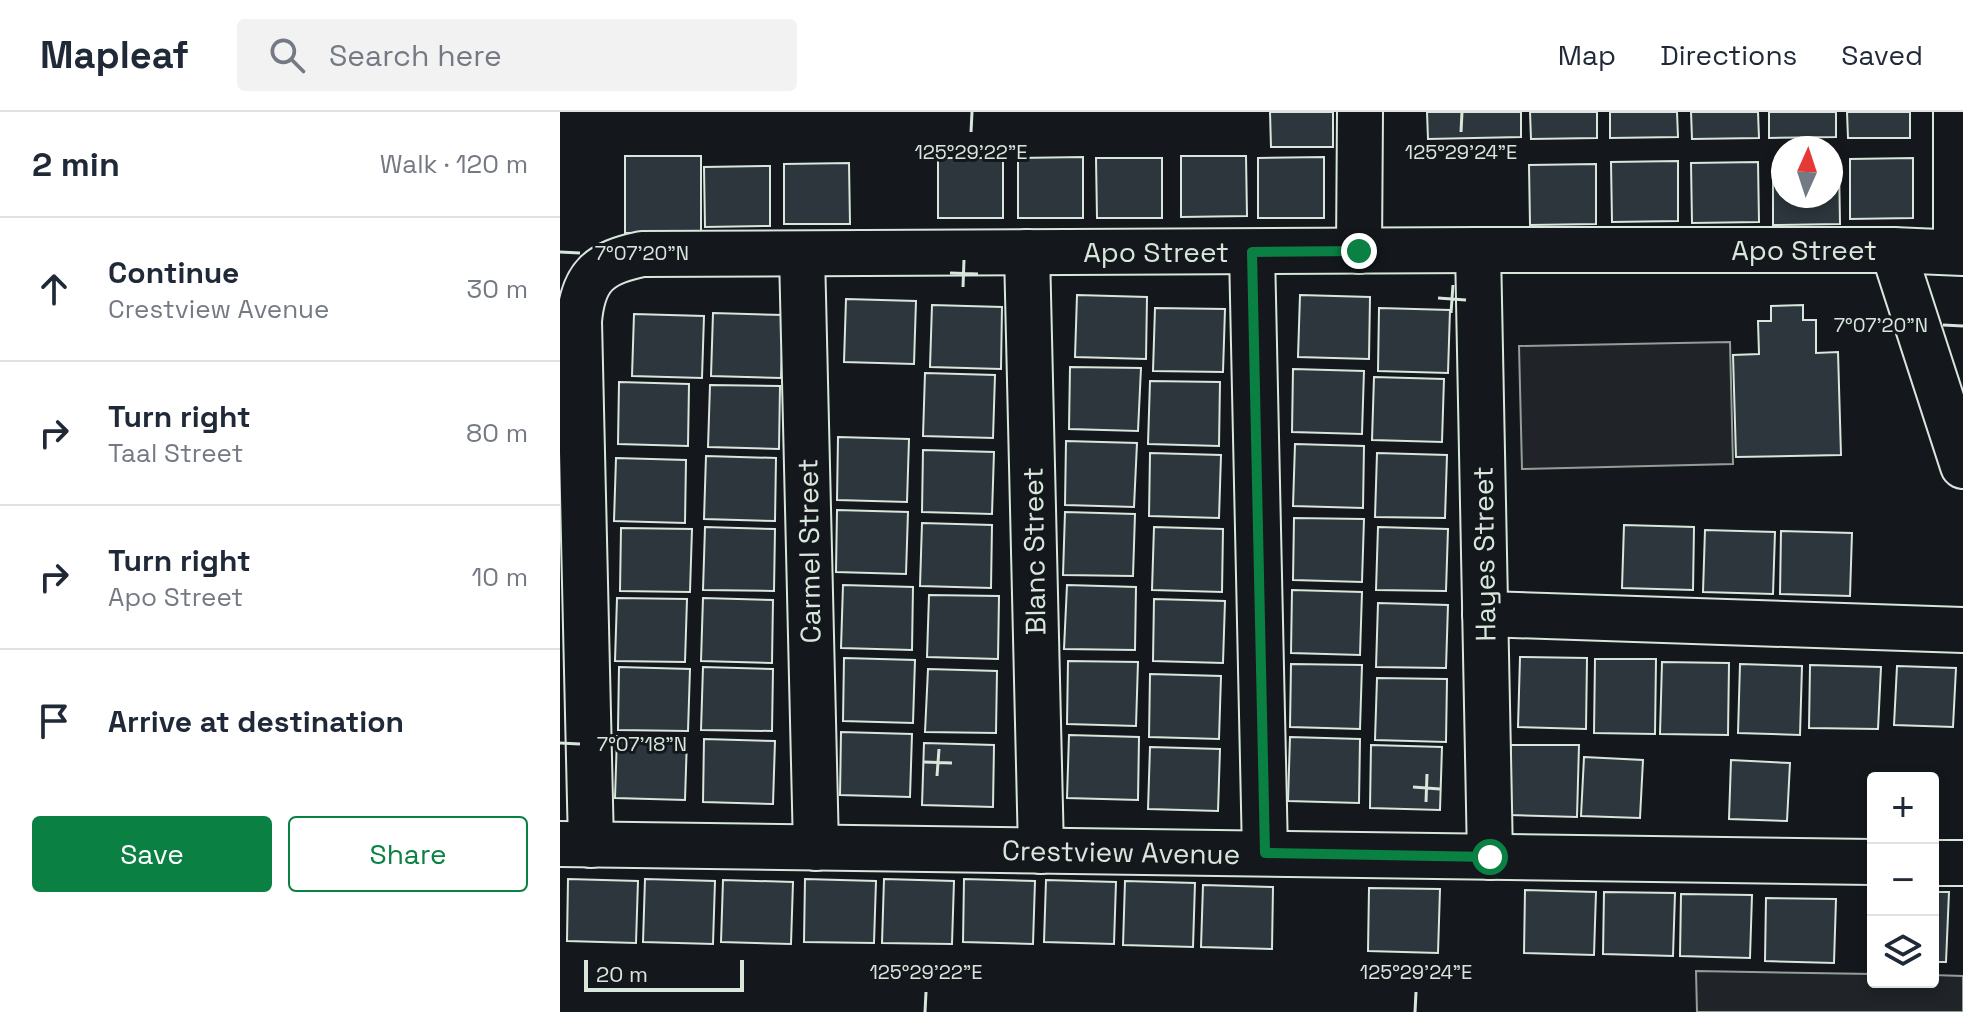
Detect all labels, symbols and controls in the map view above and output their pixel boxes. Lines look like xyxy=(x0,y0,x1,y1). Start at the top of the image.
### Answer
search box xyxy=(237,19,797,91)
text: Mapleaf xyxy=(40,31,189,79)
icon: search xyxy=(265,33,309,77)
text: Search here xyxy=(329,36,502,75)
text: Map xyxy=(1558,37,1616,73)
text: Directions xyxy=(1660,37,1797,73)
text: Saved xyxy=(1841,37,1923,73)
north arrow xyxy=(1771,136,1843,208)
text: 125°29'22"E xyxy=(914,139,1028,165)
text: 125°29'24"E xyxy=(1405,139,1517,165)
text: 2 min xyxy=(32,143,120,186)
text: Walk · 120 m xyxy=(380,147,528,181)
street label: Apo Street xyxy=(1731,232,1877,268)
route end xyxy=(1341,233,1377,269)
street label: Apo Street xyxy=(1083,234,1229,270)
text: 7°07'20"N xyxy=(595,240,689,266)
text: Continue xyxy=(108,253,239,292)
icon: ahead xyxy=(32,267,76,311)
text: 30 m xyxy=(467,272,528,306)
text: Crestview Avenue xyxy=(108,292,329,326)
text: 7°07'20"N xyxy=(1834,312,1928,338)
text: Turn right xyxy=(108,397,251,436)
icon: right xyxy=(32,411,76,455)
text: 80 m xyxy=(466,416,528,450)
text: Taal Street xyxy=(108,436,243,470)
street label: Carmel Street xyxy=(789,458,829,644)
street label: Hayes Street xyxy=(1464,466,1504,642)
street label: Blanc Street xyxy=(1015,467,1053,635)
text: Turn right xyxy=(108,541,251,580)
icon: right xyxy=(32,555,76,599)
text: 10 m xyxy=(471,560,528,594)
text: Apo Street xyxy=(108,580,243,614)
icon: arrive xyxy=(32,699,76,743)
text: Arrive at destination xyxy=(108,702,404,741)
text: 7°07'18"N xyxy=(597,731,687,757)
map controls xyxy=(1867,772,1939,988)
button: + xyxy=(1867,772,1939,844)
button: Save xyxy=(32,816,272,892)
button: Share xyxy=(288,816,528,892)
street label: Crestview Avenue xyxy=(1002,832,1240,872)
route start xyxy=(1472,839,1508,875)
button: − xyxy=(1867,844,1939,916)
button: layers xyxy=(1867,916,1939,988)
scale bar xyxy=(584,956,744,992)
text: 125°29'22"E xyxy=(869,959,983,985)
text: 125°29'24"E xyxy=(1360,959,1472,985)
text: 20 m xyxy=(596,960,648,988)

